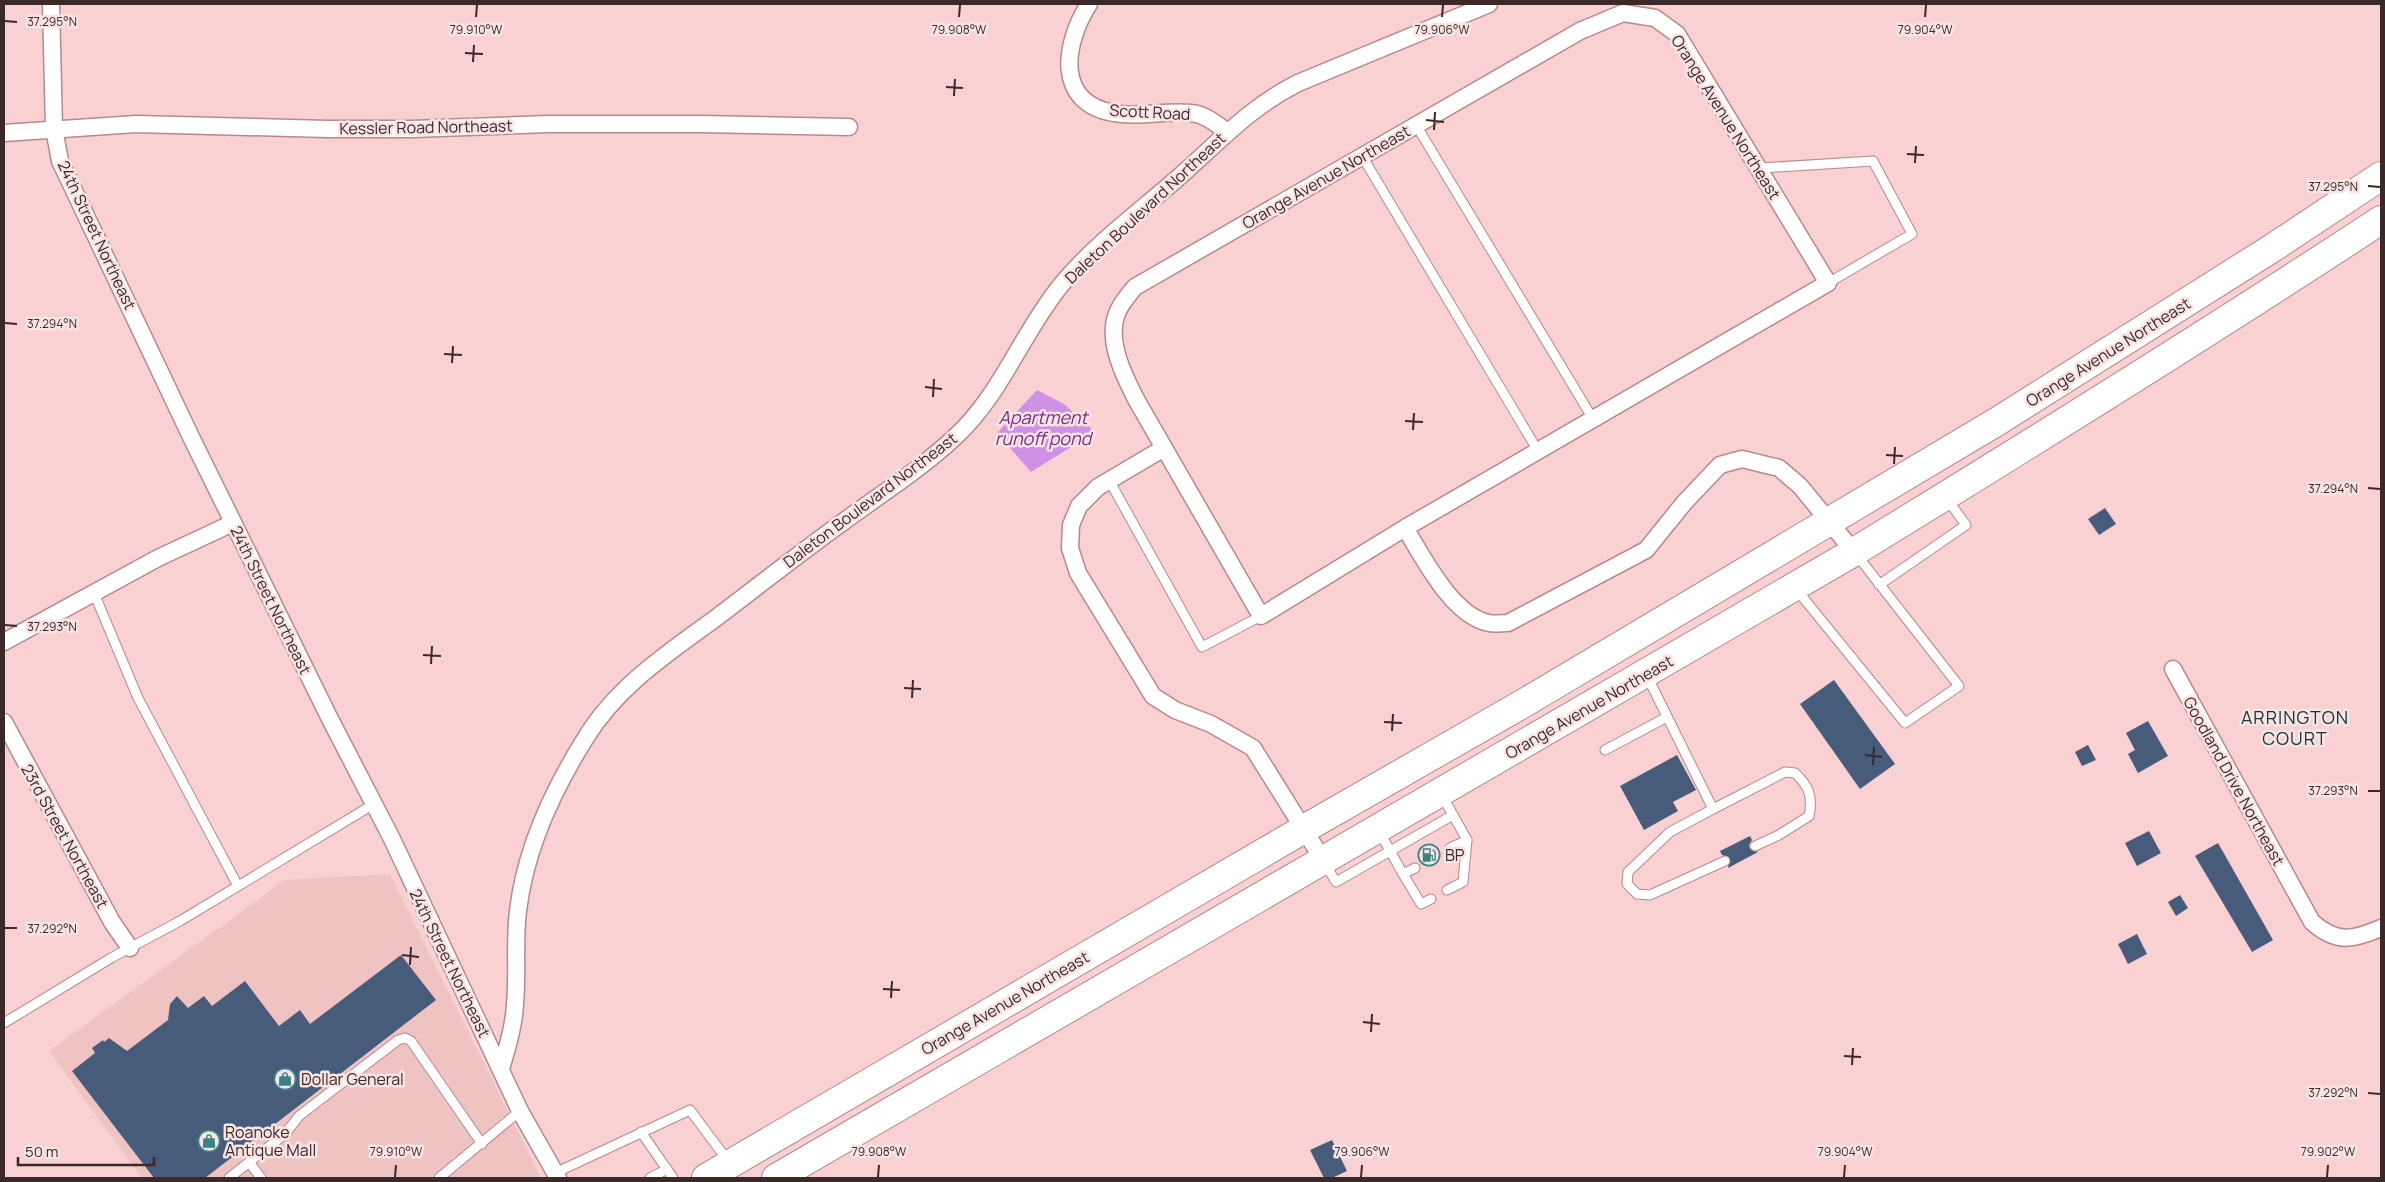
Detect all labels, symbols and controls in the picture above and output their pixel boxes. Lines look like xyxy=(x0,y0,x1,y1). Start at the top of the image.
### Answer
text: 37.295°N xyxy=(27,13,77,30)
text: 79.910°W xyxy=(450,21,503,38)
text: 79.908°W xyxy=(932,21,987,38)
text: 79.906°W xyxy=(1414,21,1470,38)
text: 79.904°W xyxy=(1898,21,1953,38)
street label: Orange Avenue Northeast xyxy=(1666,30,1786,204)
street label: Scott Road xyxy=(1109,99,1191,125)
street label: Kessler Road Northeast xyxy=(339,114,513,140)
street label: Orange Avenue Northeast xyxy=(1238,120,1414,234)
street label: Daleton Boulevard Northeast xyxy=(1060,128,1230,288)
street label: 24th Street Northeast xyxy=(53,157,141,313)
text: 37.295°N xyxy=(2308,178,2358,195)
street label: Orange Avenue Northeast xyxy=(2021,292,2195,412)
text: 37.294°N xyxy=(27,315,77,332)
water label: Apartment runoff pond xyxy=(995,405,1094,450)
street label: Daleton Boulevard Northeast xyxy=(779,427,961,573)
text: 37.294°N xyxy=(2308,480,2358,497)
street label: 24th Street Northeast xyxy=(225,522,317,678)
text: 37.293°N xyxy=(27,618,77,635)
street label: Orange Avenue Northeast xyxy=(1501,650,1677,764)
street label: Goodland Drive Northeast xyxy=(2178,693,2290,869)
district label: ARRINGTON COURT xyxy=(2241,705,2349,750)
street label: 23rd Street Northeast xyxy=(16,760,114,912)
text: 37.293°N xyxy=(2308,782,2358,799)
fuel station icon: BP xyxy=(1417,843,1441,867)
place label: BP xyxy=(1445,844,1465,866)
street label: 24th Street Northeast xyxy=(404,885,496,1041)
text: 37.292°N xyxy=(27,920,77,937)
street label: Orange Avenue Northeast xyxy=(917,946,1093,1060)
shop icon: Dollar General xyxy=(273,1067,297,1091)
place label: Dollar General xyxy=(301,1068,404,1090)
text: 37.292°N xyxy=(2308,1084,2358,1101)
place label: Roanoke Antique Mall xyxy=(225,1121,316,1161)
shop icon: Roanoke Antique Mall xyxy=(197,1129,221,1153)
scale bar xyxy=(18,1134,154,1166)
text: 50 m xyxy=(25,1141,59,1162)
text: 79.910°W xyxy=(370,1143,423,1160)
text: 79.908°W xyxy=(852,1143,907,1160)
text: 79.906°W xyxy=(1334,1143,1390,1160)
text: 79.904°W xyxy=(1818,1143,1873,1160)
text: 79.902°W xyxy=(2301,1143,2356,1160)

